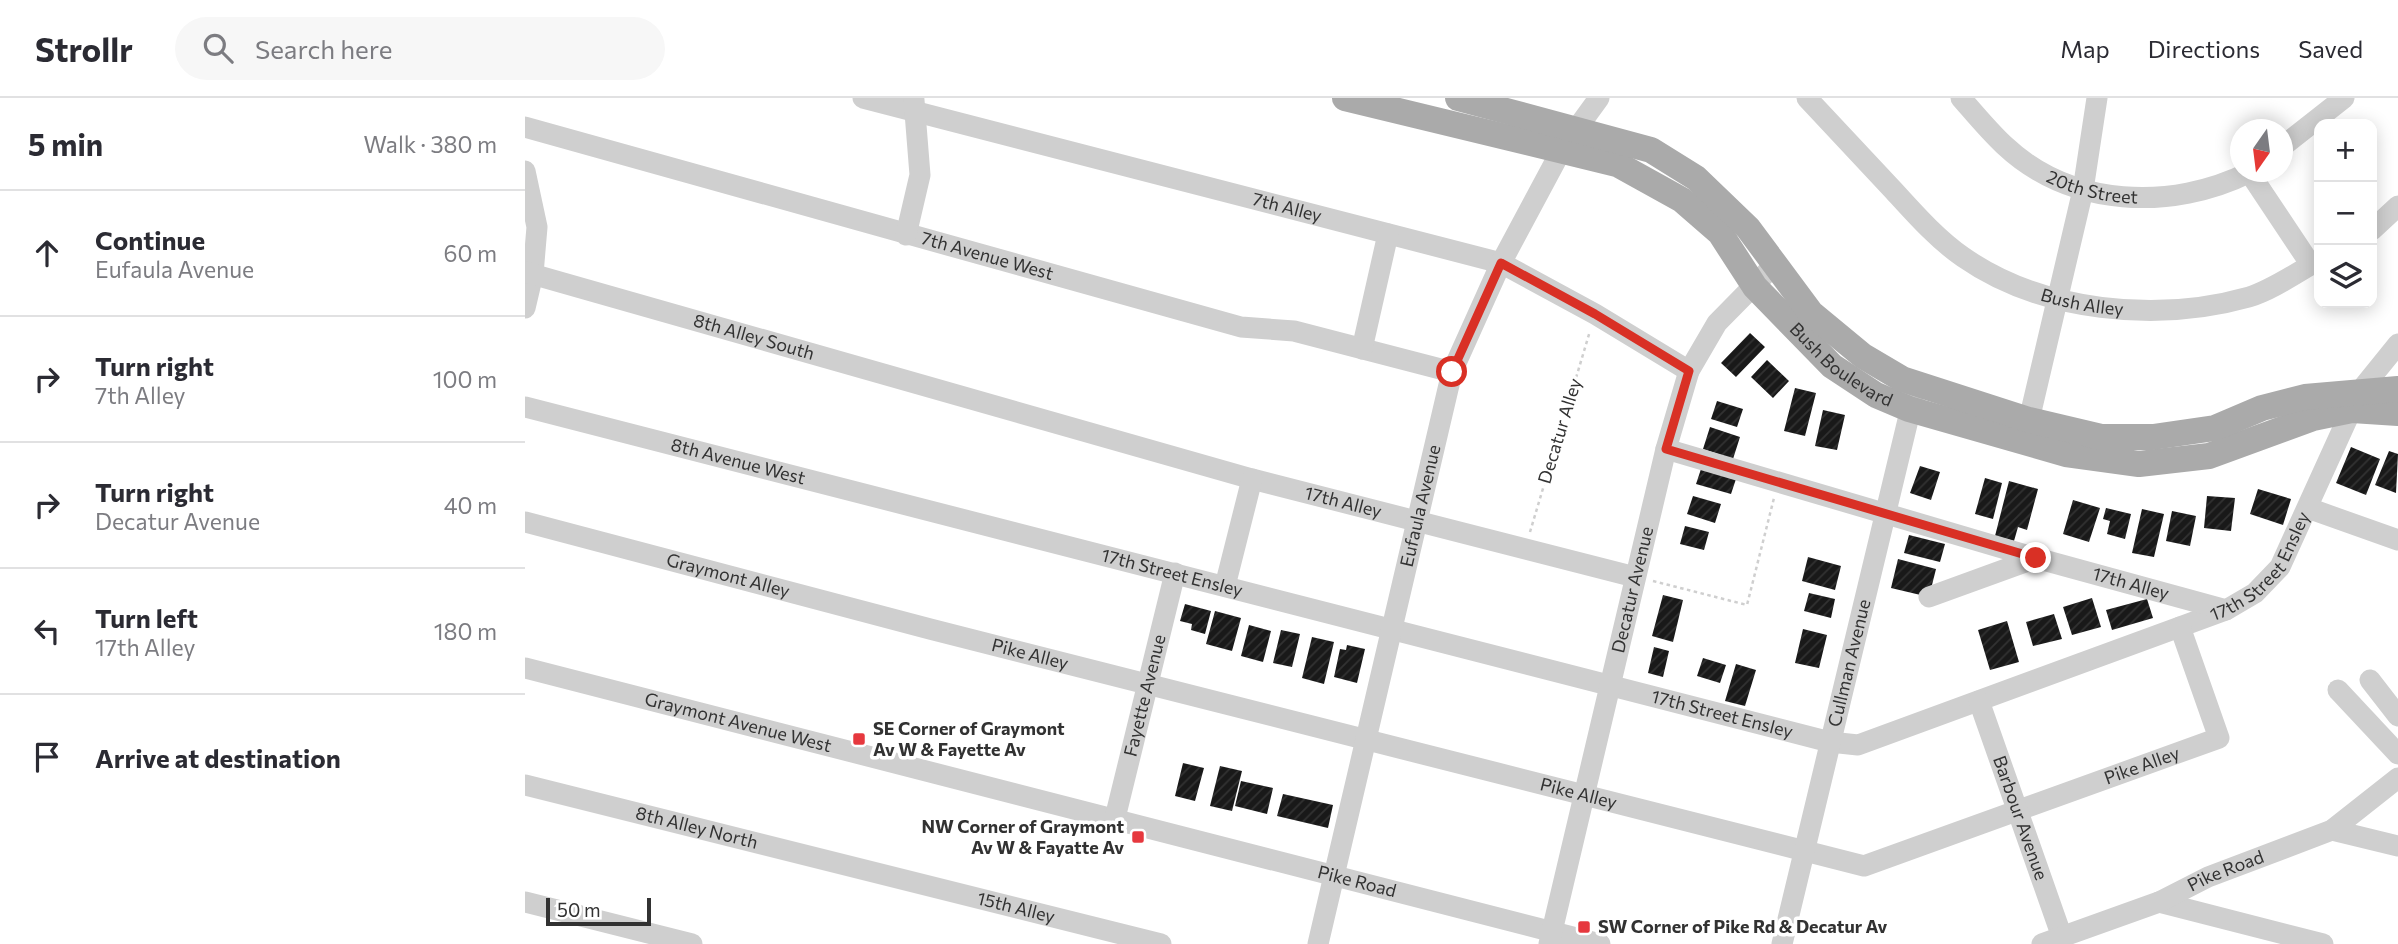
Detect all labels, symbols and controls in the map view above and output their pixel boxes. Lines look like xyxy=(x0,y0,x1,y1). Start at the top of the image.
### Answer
search box xyxy=(175,17,665,80)
text: Strollr xyxy=(35,28,133,69)
icon: search xyxy=(199,29,237,67)
text: Search here xyxy=(255,33,392,64)
text: Map xyxy=(2060,34,2110,63)
text: Directions xyxy=(2148,34,2260,63)
text: Saved xyxy=(2298,34,2363,63)
north arrow xyxy=(2230,119,2293,182)
map controls xyxy=(2314,119,2377,308)
button: + xyxy=(2314,119,2377,182)
text: 5 min xyxy=(28,125,103,162)
text: Walk · 380 m xyxy=(364,130,497,158)
street label: 20th Street xyxy=(2043,165,2138,208)
button: − xyxy=(2314,182,2377,245)
street label: 7th Alley xyxy=(1250,187,1324,226)
text: Continue xyxy=(95,224,205,255)
street label: 7th Avenue West xyxy=(919,226,1056,284)
icon: ahead xyxy=(28,234,66,272)
text: 60 m xyxy=(444,239,497,267)
button: layers xyxy=(2314,245,2377,308)
text: Eufaula Avenue xyxy=(95,255,254,283)
street label: Bush Alley xyxy=(2038,283,2124,320)
street label: 8th Alley South xyxy=(691,309,817,364)
street label: Bush Boulevard xyxy=(1786,317,1896,411)
text: Turn right xyxy=(95,350,214,381)
route start xyxy=(1436,356,1467,387)
icon: right xyxy=(28,360,66,398)
text: 100 m xyxy=(433,365,497,393)
street label: Decatur Alley xyxy=(1533,375,1586,486)
text: 7th Alley xyxy=(95,381,185,409)
street label: 8th Avenue West xyxy=(669,433,808,489)
street label: Eufaula Avenue xyxy=(1395,442,1445,569)
text: Turn right xyxy=(95,476,214,507)
street label: 17th Alley xyxy=(1303,481,1384,522)
icon: right xyxy=(28,486,66,524)
text: 40 m xyxy=(444,491,497,519)
text: Decatur Avenue xyxy=(95,507,260,535)
street label: 17th Street Ensley xyxy=(2207,508,2314,625)
street label: Decatur Avenue xyxy=(1606,524,1657,655)
route end xyxy=(2020,542,2051,573)
street label: 17th Street Ensley xyxy=(1099,543,1245,601)
street label: Graymont Alley xyxy=(664,548,792,601)
street label: 17th Alley xyxy=(2090,562,2172,604)
street label: Cullman Avenue xyxy=(1823,597,1875,729)
text: Turn left xyxy=(95,602,198,633)
icon: left xyxy=(28,612,66,650)
text: 180 m xyxy=(434,617,497,645)
street label: Fayette Avenue xyxy=(1118,632,1170,759)
text: 17th Alley xyxy=(95,633,195,661)
street label: Pike Alley xyxy=(989,633,1071,674)
street label: 17th Street Ensley xyxy=(1649,685,1795,742)
street label: Graymont Avenue West xyxy=(643,687,834,756)
place label: SE Corner of Graymont Av W & Fayette Av xyxy=(873,717,1065,760)
marker: SE Corner of Graymont Av W & Fayette Av xyxy=(851,731,867,747)
icon: arrive xyxy=(28,738,66,776)
street label: Pike Alley xyxy=(2101,741,2182,788)
text: Arrive at destination xyxy=(95,742,341,773)
street label: Barbour Avenue xyxy=(1989,752,2053,883)
street label: Pike Alley xyxy=(1538,772,1620,813)
street label: 8th Alley North xyxy=(634,801,760,853)
place label: NW Corner of Graymont Av W & Fayatte Av xyxy=(922,815,1124,858)
marker: NW Corner of Graymont Av W & Fayatte Av xyxy=(1130,829,1146,845)
street label: Pike Road xyxy=(2183,845,2267,896)
street label: Pike Road xyxy=(1316,860,1399,901)
street label: 15th Alley xyxy=(975,886,1057,927)
scale bar xyxy=(546,895,651,927)
text: 50 m xyxy=(557,898,601,921)
place label: SW Corner of Pike Rd & Decatur Av xyxy=(1598,915,1888,937)
marker: SW Corner of Pike Rd & Decatur Av xyxy=(1576,919,1592,935)

